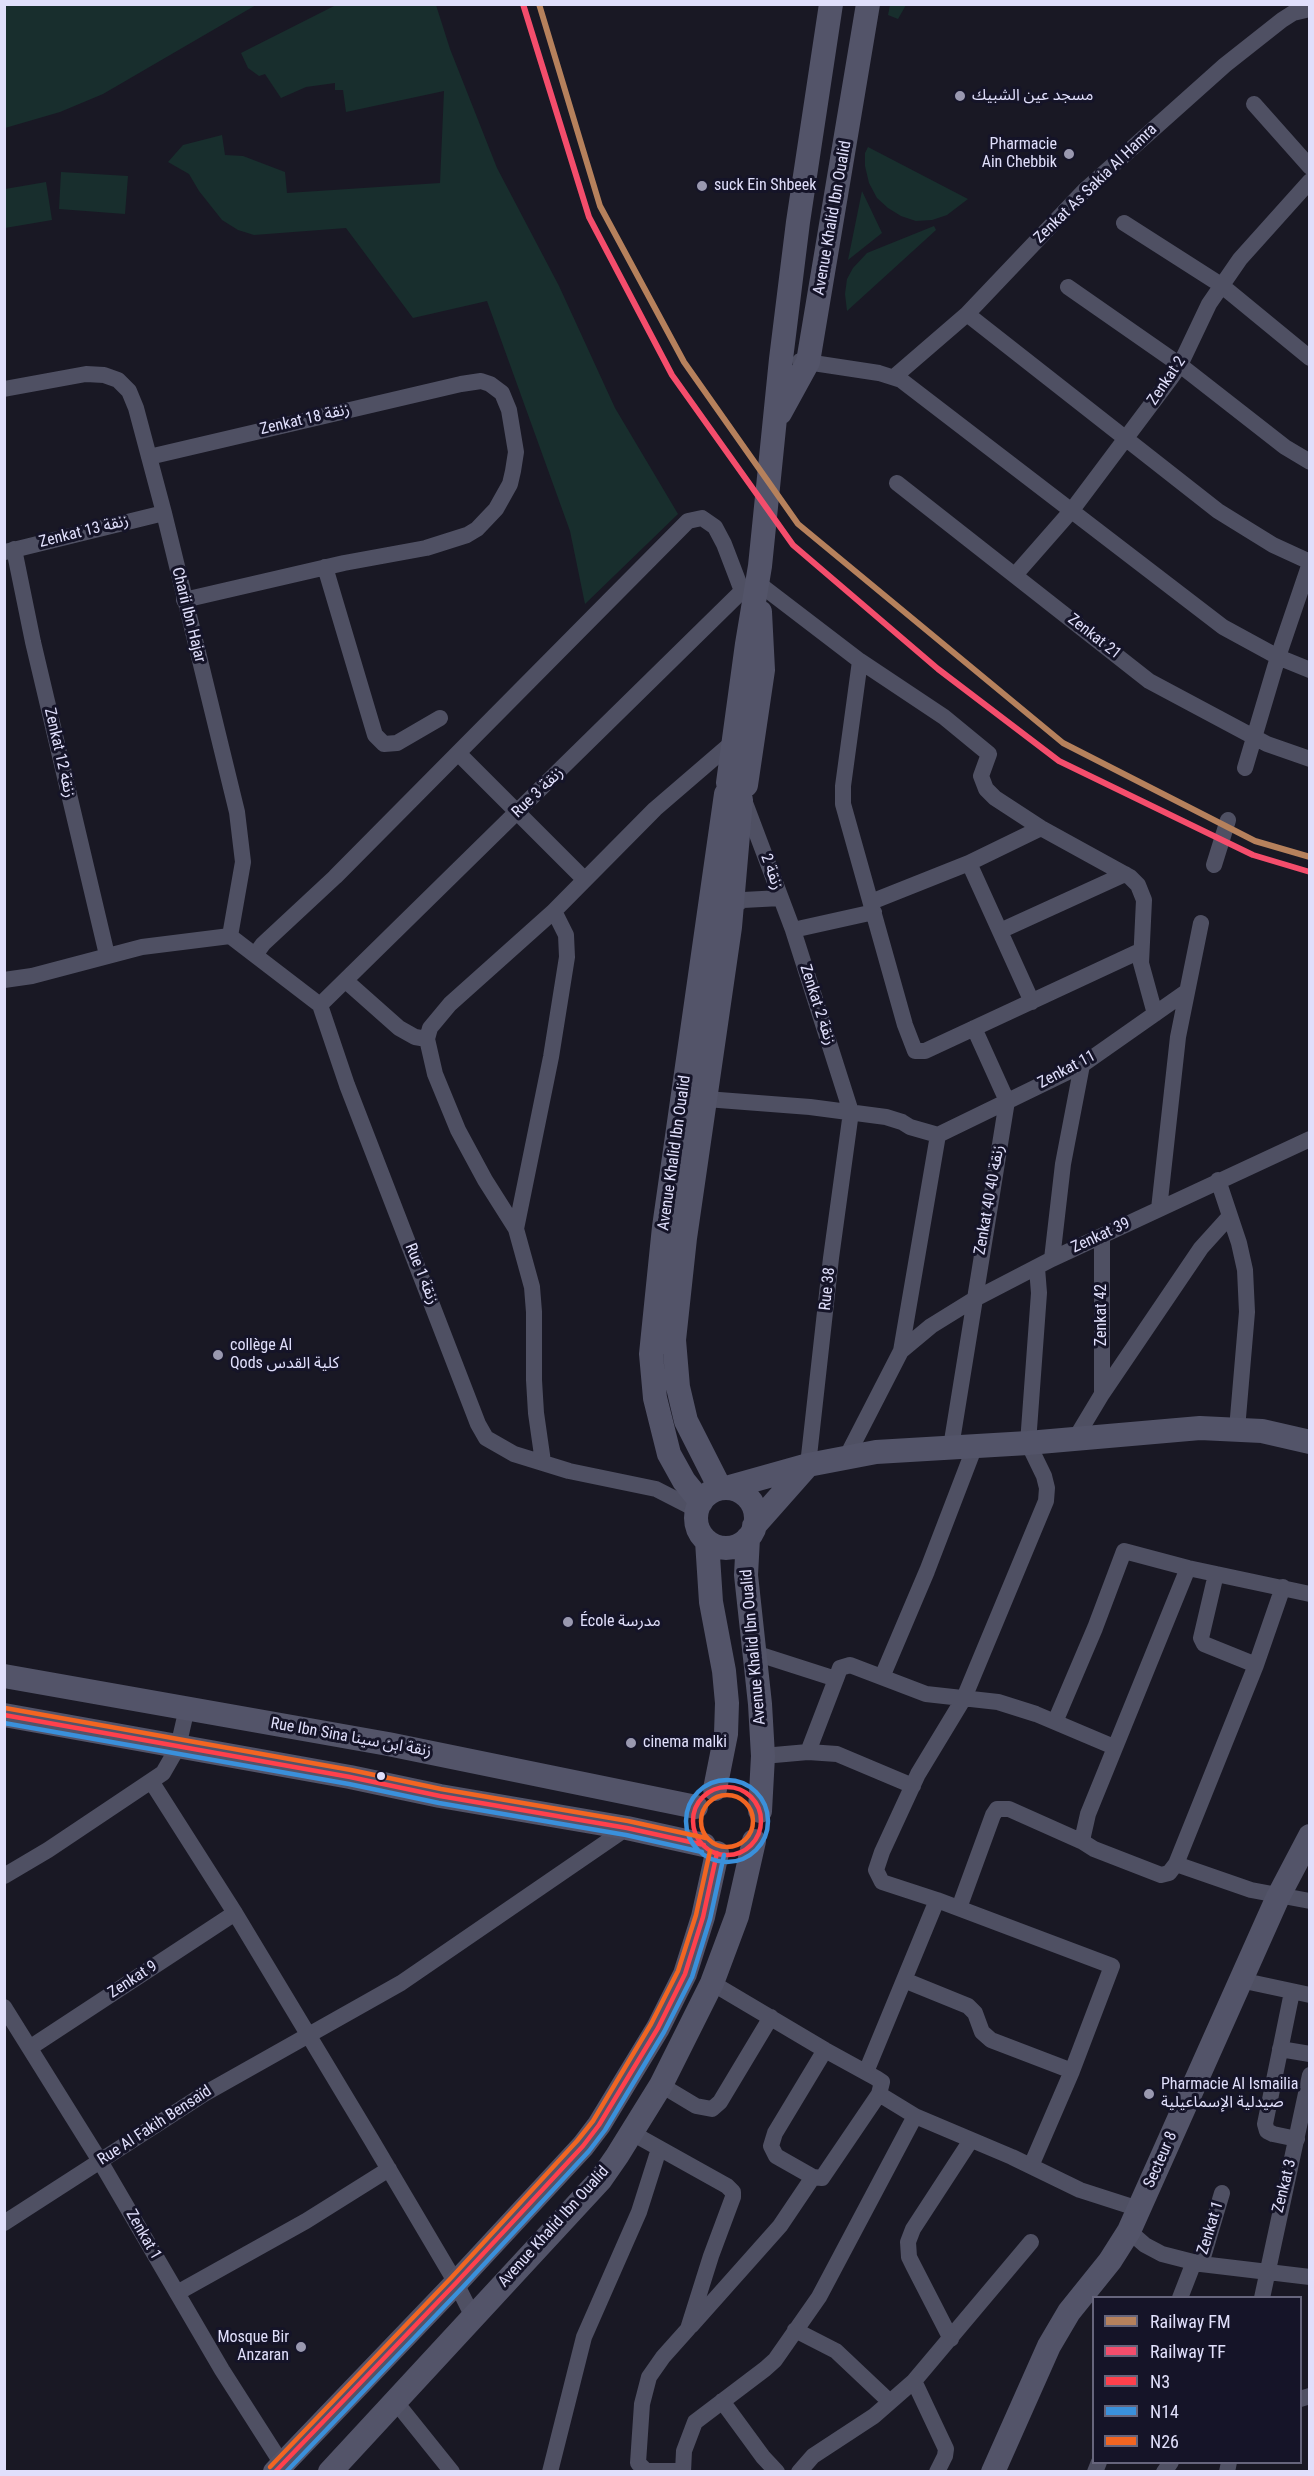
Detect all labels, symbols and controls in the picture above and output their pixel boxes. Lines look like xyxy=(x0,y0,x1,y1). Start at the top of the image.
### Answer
place label: مسجد عين الشبيك xyxy=(972,86,1094,106)
marker: مسجد عين الشبيك xyxy=(953,89,967,103)
street label: Zenkat As Sakia Al Hamra xyxy=(1031,120,1161,248)
place label: Pharmacie Ain Chebbik xyxy=(982,135,1057,173)
street label: Avenue Khalid Ibn Oualid xyxy=(810,139,856,297)
marker: Pharmacie Ain Chebbik xyxy=(1062,147,1076,161)
place label: suck Ein Shbeek xyxy=(714,176,816,196)
marker: suck Ein Shbeek xyxy=(695,179,709,193)
street label: Zenkat 2 xyxy=(1144,353,1190,409)
street label: Zenkat 18 زنقة xyxy=(258,400,352,440)
street label: Zenkat 13 زنقة xyxy=(37,512,131,552)
street label: Charii Ibn Hajar xyxy=(167,565,209,665)
street label: Zenkat 21 xyxy=(1063,610,1125,664)
street label: Zenkat 12 زنقة xyxy=(39,706,79,800)
street label: Rue 3 زنقة xyxy=(508,764,568,822)
street label: زنقة 2 xyxy=(756,851,786,893)
street label: Zenkat 2 زنقة xyxy=(795,962,839,1048)
street label: Zenkat 11 xyxy=(1035,1047,1099,1093)
street label: Avenue Khalid Ibn Oualid xyxy=(655,1074,695,1232)
street label: Zenkat 40 زنقة 40 xyxy=(971,1144,1009,1256)
street label: Zenkat 39 xyxy=(1069,1214,1133,1258)
street label: Rue 1 زنقة xyxy=(400,1241,442,1307)
street label: Rue 38 xyxy=(816,1267,840,1311)
street label: Zenkat 42 xyxy=(1092,1284,1112,1346)
place label: collège Al Qods كلية القدس xyxy=(230,1336,339,1374)
marker: collège Al Qods كلية القدس xyxy=(211,1348,225,1362)
street label: Avenue Khalid Ibn Oualid xyxy=(738,1568,770,1726)
place label: École مدرسة xyxy=(580,1612,661,1632)
marker: École مدرسة xyxy=(561,1615,575,1629)
street label: Rue Ibn Sina زنقة ابن سينا xyxy=(269,1714,433,1762)
place label: cinema malki xyxy=(643,1733,727,1753)
marker: cinema malki xyxy=(624,1736,638,1750)
unlabelled marker xyxy=(375,1770,387,1782)
street label: Zenkat 9 xyxy=(105,1957,161,2003)
place label: Pharmacie Al Ismailia صيدلية الإسماعيلية xyxy=(1161,2075,1298,2113)
street label: Rue Al Fakih Bensaïd xyxy=(94,2082,216,2170)
marker: Pharmacie Al Ismailia صيدلية الإسماعيلية xyxy=(1142,2087,1156,2101)
street label: Secteur 8 xyxy=(1140,2129,1182,2191)
street label: Zenkat 3 xyxy=(1269,2157,1301,2215)
street label: Avenue Khalid Ibn Oualid xyxy=(495,2162,613,2292)
street label: Zenkat 1 xyxy=(1194,2199,1228,2257)
street label: Zenkat 1 xyxy=(121,2207,165,2263)
legend xyxy=(1092,2296,1302,2464)
text: Railway FM xyxy=(1150,2311,1231,2332)
place label: Mosque Bir Anzaran xyxy=(217,2328,289,2366)
marker: Mosque Bir Anzaran xyxy=(294,2340,308,2354)
text: Railway TF xyxy=(1150,2341,1226,2362)
text: N3 xyxy=(1150,2371,1170,2392)
text: N14 xyxy=(1150,2401,1179,2422)
text: N26 xyxy=(1150,2431,1179,2452)

